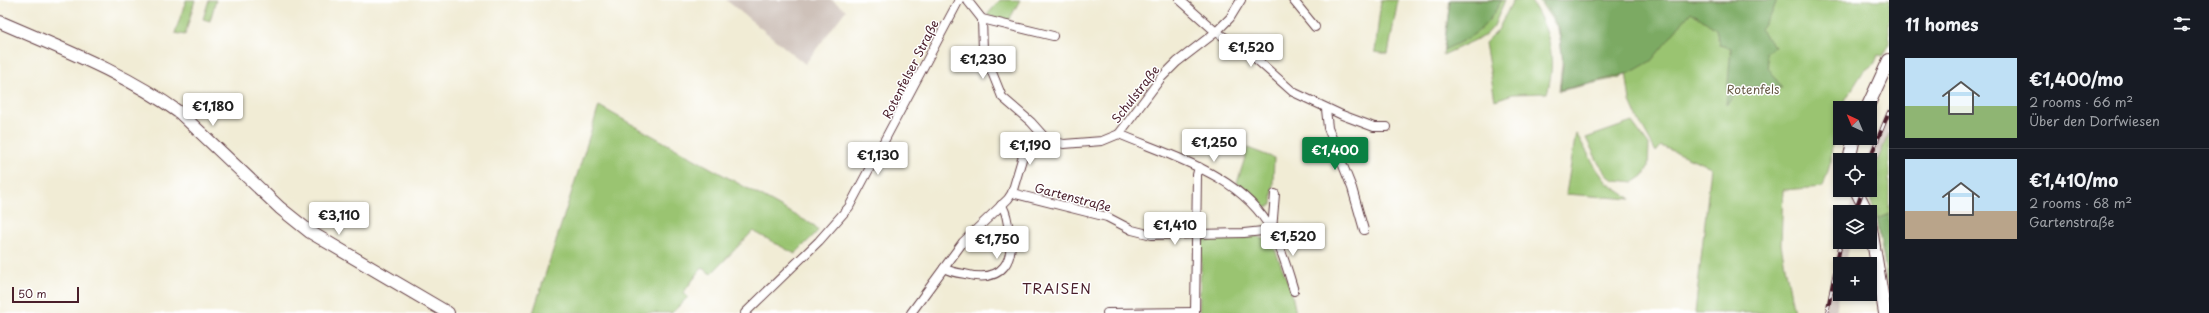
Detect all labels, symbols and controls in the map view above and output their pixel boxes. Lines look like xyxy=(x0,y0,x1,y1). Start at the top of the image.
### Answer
text: 11 homes xyxy=(1905,11,1979,37)
icon: filters xyxy=(2171,13,2193,35)
street label: Rotenfelser Straße xyxy=(877,16,943,122)
pin: €1,520 xyxy=(1218,34,1284,68)
text: €1,520 xyxy=(1228,37,1274,56)
pin: €1,230 xyxy=(950,46,1016,80)
text: €1,230 xyxy=(960,49,1006,68)
street label: Schulstraße xyxy=(1107,61,1163,127)
text: €1,400/mo xyxy=(2029,66,2123,92)
icon: home xyxy=(1937,74,1985,122)
park label: Rotenfels xyxy=(1726,80,1780,98)
text: 2 rooms · 66 m² xyxy=(2029,92,2133,111)
pin: €1,180 xyxy=(180,93,246,127)
text: €1,180 xyxy=(192,96,234,115)
north arrow xyxy=(1833,101,1877,145)
map controls xyxy=(1833,101,1877,301)
text: Über den Dorfwiesen xyxy=(2029,111,2160,130)
pin: €1,250 xyxy=(1181,129,1247,163)
pin: €1,190 xyxy=(997,132,1063,166)
text: €1,250 xyxy=(1191,132,1237,151)
text: €1,190 xyxy=(1009,135,1051,154)
pin: €1,400 xyxy=(1302,137,1368,171)
text: €1,400 xyxy=(1311,140,1359,159)
pin: €1,130 xyxy=(845,142,911,176)
text: €1,130 xyxy=(857,145,899,164)
button: locate xyxy=(1833,153,1877,197)
text: €1,410/mo xyxy=(2029,167,2118,193)
icon: home xyxy=(1937,175,1985,223)
street label: Gartenstraße xyxy=(1033,178,1113,216)
text: 2 rooms · 68 m² xyxy=(2029,193,2132,212)
pin: €3,110 xyxy=(306,202,372,236)
text: €3,110 xyxy=(318,205,360,224)
button: layers xyxy=(1833,205,1877,249)
pin: €1,410 xyxy=(1142,212,1208,246)
text: Gartenstraße xyxy=(2029,212,2114,231)
text: €1,410 xyxy=(1153,215,1197,234)
pin: €1,520 xyxy=(1260,223,1326,257)
pin: €1,750 xyxy=(964,226,1030,260)
text: €1,520 xyxy=(1270,226,1316,245)
text: €1,750 xyxy=(975,229,1019,248)
button: + xyxy=(1833,257,1877,301)
district label: TRAISEN xyxy=(1022,278,1092,299)
scale bar xyxy=(12,285,79,304)
text: 50 m xyxy=(18,285,47,302)

